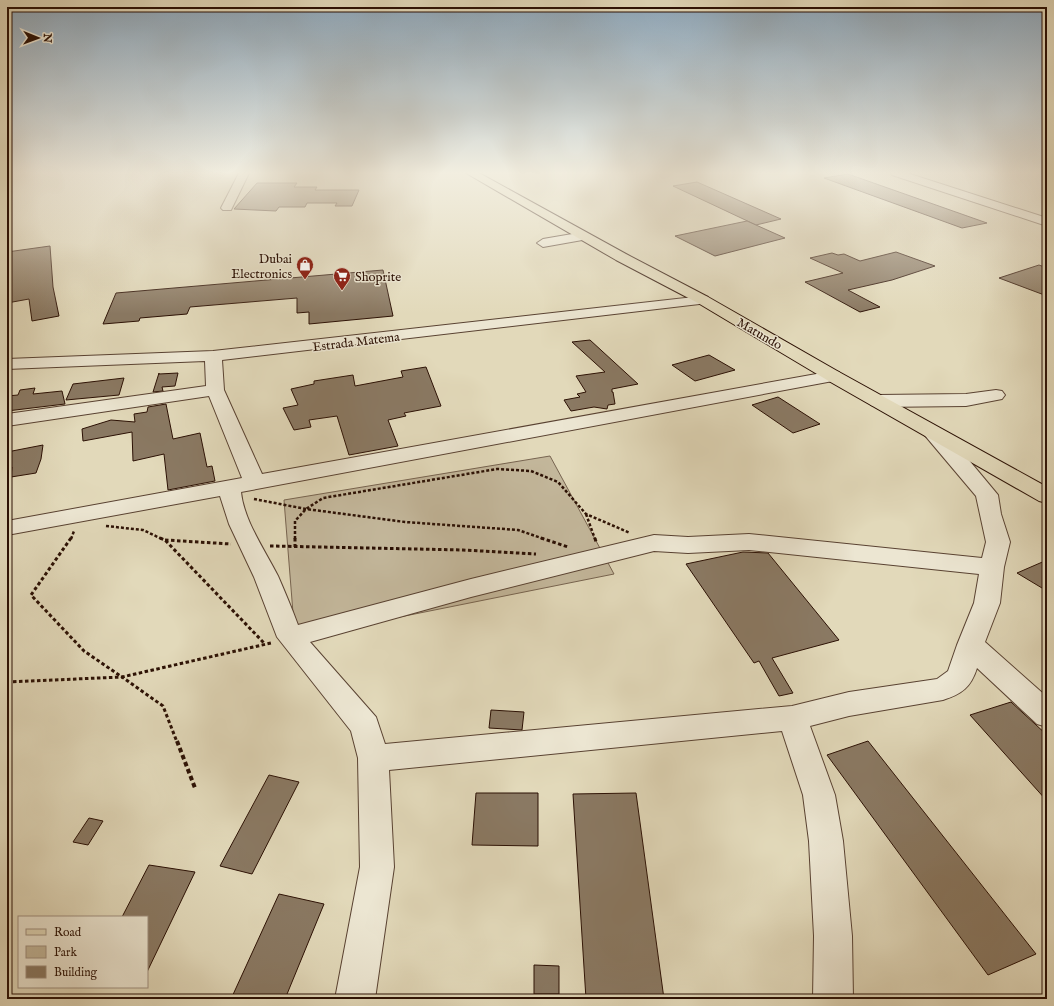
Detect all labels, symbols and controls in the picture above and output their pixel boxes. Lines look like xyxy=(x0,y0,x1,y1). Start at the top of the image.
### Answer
north arrow xyxy=(18,18,58,58)
text: N xyxy=(40,32,54,44)
place label: Dubai Electronics xyxy=(231,251,293,283)
shop icon: Dubai Electronics xyxy=(295,255,315,280)
supermarket icon: Shoprite xyxy=(332,266,352,291)
place label: Shoprite xyxy=(355,269,401,286)
street label: Matundo xyxy=(733,314,785,354)
street label: Estrada Matema xyxy=(312,329,401,356)
legend xyxy=(18,916,148,988)
text: Road xyxy=(54,925,82,940)
text: Park xyxy=(54,945,77,960)
text: Building xyxy=(54,965,98,980)

